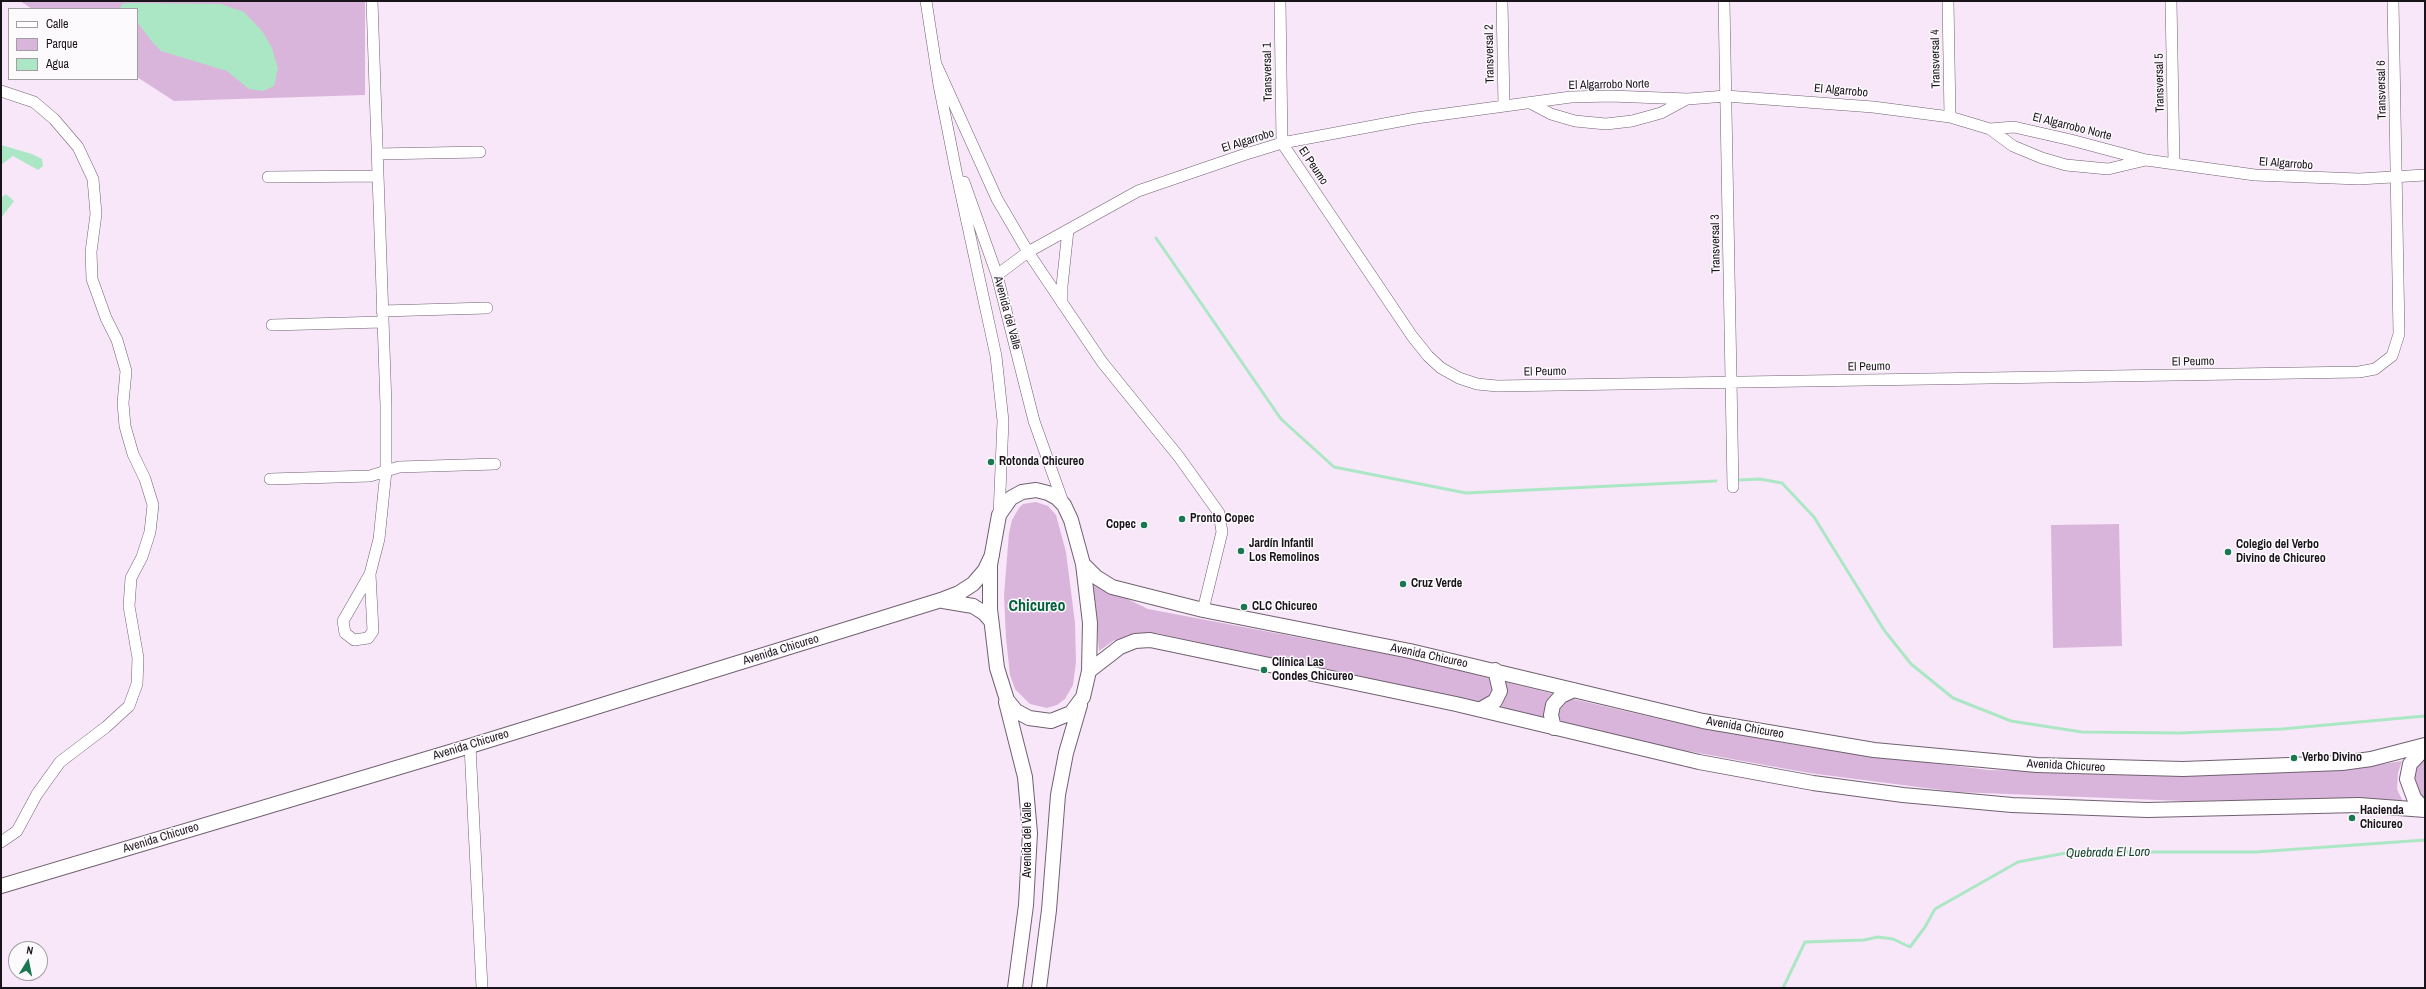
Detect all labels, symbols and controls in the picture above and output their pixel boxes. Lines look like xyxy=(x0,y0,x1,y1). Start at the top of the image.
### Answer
legend xyxy=(8,8,138,80)
text: Calle xyxy=(46,16,68,32)
street label: Transversal 2 xyxy=(1482,24,1498,84)
street label: Transversal 4 xyxy=(1928,29,1944,89)
text: Parque xyxy=(46,36,78,52)
street label: Transversal 1 xyxy=(1260,42,1276,102)
street label: Transversal 5 xyxy=(2152,53,2168,113)
text: Agua xyxy=(46,56,69,72)
street label: Transversal 6 xyxy=(2374,60,2390,120)
street label: El Algarrobo Norte xyxy=(1568,77,1650,93)
street label: El Algarrobo xyxy=(1813,81,1869,101)
street label: El Algarrobo Norte xyxy=(2031,110,2113,144)
street label: El Algarrobo xyxy=(1220,126,1276,156)
street label: El Peumo xyxy=(1295,144,1331,188)
street label: El Algarrobo xyxy=(2258,155,2314,173)
street label: Transversal 3 xyxy=(1708,214,1724,274)
street label: Avenida del Valle xyxy=(990,275,1024,351)
street label: El Peumo xyxy=(2172,354,2214,370)
street label: El Peumo xyxy=(1848,359,1890,375)
street label: El Peumo xyxy=(1524,364,1566,380)
place label: Rotonda Chicureo xyxy=(999,455,1084,469)
marker: Rotonda Chicureo xyxy=(986,457,996,467)
place label: Pronto Copec xyxy=(1190,512,1255,526)
marker: Pronto Copec xyxy=(1177,514,1187,524)
place label: Copec xyxy=(1106,518,1136,532)
marker: Copec xyxy=(1139,520,1149,530)
place label: Jardín Infantil Los Remolinos xyxy=(1249,537,1320,565)
place label: Colegio del Verbo Divino de Chicureo xyxy=(2236,538,2326,566)
marker: Jardín Infantil Los Remolinos xyxy=(1236,546,1246,556)
marker: Colegio del Verbo Divino de Chicureo xyxy=(2223,547,2233,557)
place label: Cruz Verde xyxy=(1411,577,1462,591)
marker: Cruz Verde xyxy=(1398,579,1408,589)
district label: Chicureo xyxy=(1009,597,1065,617)
place label: CLC Chicureo xyxy=(1252,600,1318,614)
marker: CLC Chicureo xyxy=(1239,602,1249,612)
street label: Avenida Chicureo xyxy=(741,632,821,668)
street label: Avenida Chicureo xyxy=(1389,641,1469,671)
place label: Clínica Las Condes Chicureo xyxy=(1272,656,1353,684)
marker: Clínica Las Condes Chicureo xyxy=(1259,665,1269,675)
street label: Avenida Chicureo xyxy=(1705,714,1785,742)
street label: Avenida Chicureo xyxy=(431,727,511,763)
place label: Verbo Divino xyxy=(2302,751,2362,765)
marker: Verbo Divino xyxy=(2289,753,2299,763)
street label: Avenida Chicureo xyxy=(2026,757,2106,775)
street label: Avenida del Valle xyxy=(1021,802,1035,878)
place label: Hacienda Chicureo xyxy=(2360,804,2404,832)
marker: Hacienda Chicureo xyxy=(2347,813,2357,823)
street label: Avenida Chicureo xyxy=(121,820,201,856)
water label: Quebrada El Loro xyxy=(2066,844,2150,862)
north arrow xyxy=(8,941,48,981)
text: N xyxy=(25,943,34,958)

